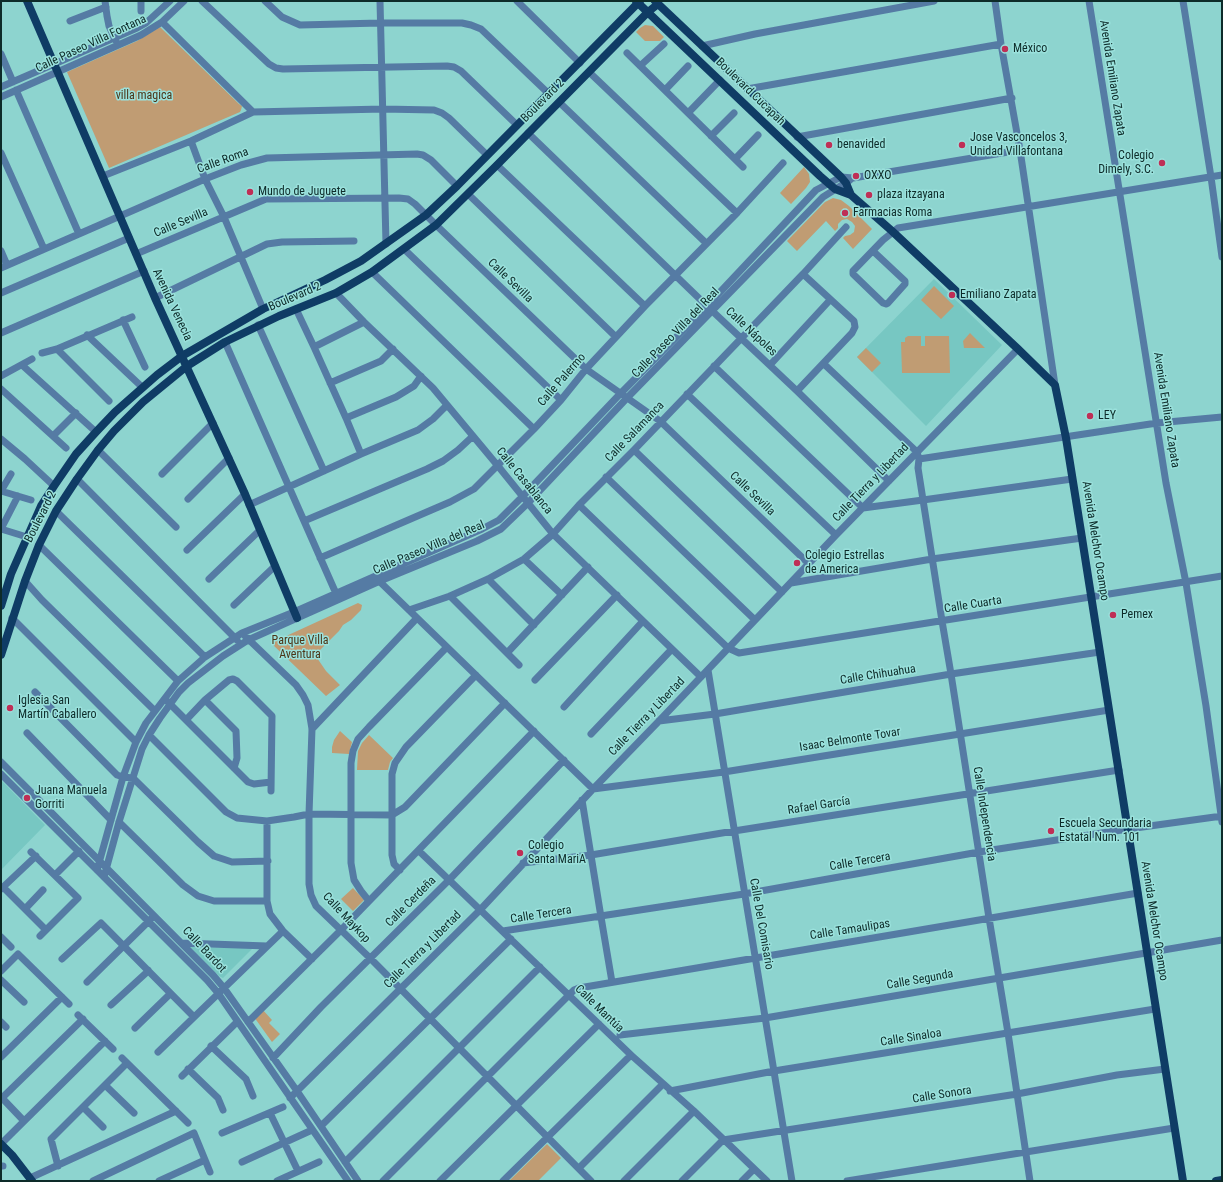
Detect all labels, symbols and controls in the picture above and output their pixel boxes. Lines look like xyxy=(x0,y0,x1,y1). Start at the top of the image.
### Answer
street label: Calle Paseo Villa Fontana xyxy=(33,12,149,76)
street label: Avenida Emiliano Zapata xyxy=(1096,19,1128,137)
place label: México xyxy=(1013,42,1047,56)
marker: México xyxy=(1000,44,1010,54)
street label: Boulevard Cucapah xyxy=(712,55,788,129)
street label: Boulevard 2 xyxy=(518,76,568,126)
park label: villa magica xyxy=(116,89,172,103)
place label: Jose Vasconcelos 3, Unidad Villafontana xyxy=(970,131,1067,159)
place label: benavided xyxy=(837,138,885,152)
marker: benavided xyxy=(824,140,834,150)
marker: Jose Vasconcelos 3, Unidad Villafontana xyxy=(957,140,967,150)
street label: Calle Roma xyxy=(195,145,251,177)
place label: Colegio Dimely, S.C. xyxy=(1098,149,1154,177)
marker: Colegio Dimely, S.C. xyxy=(1157,158,1167,168)
place label: OXXO xyxy=(864,169,891,183)
marker: OXXO xyxy=(851,171,861,181)
place label: Mundo de Juguete xyxy=(258,185,346,199)
marker: Mundo de Juguete xyxy=(245,187,255,197)
place label: plaza itzayana xyxy=(877,188,945,202)
marker: plaza itzayana xyxy=(864,190,874,200)
street label: Calle Sevilla xyxy=(152,205,210,241)
place label: Farmacias Roma xyxy=(853,206,932,220)
marker: Farmacias Roma xyxy=(840,208,850,218)
street label: Calle Sevilla xyxy=(484,256,536,306)
street label: Avenida Venecia xyxy=(149,267,195,343)
street label: Boulevard 2 xyxy=(267,280,323,314)
street label: Calle Paseo Villa del Real xyxy=(629,285,723,381)
place label: Emiliano Zapata xyxy=(960,288,1037,302)
marker: Emiliano Zapata xyxy=(947,290,957,300)
street label: Calle Nápoles xyxy=(722,304,780,360)
street label: Calle Palermo xyxy=(535,350,589,410)
street label: Avenida Emiliano Zapata xyxy=(1150,351,1182,469)
street label: Calle Salamanca xyxy=(602,399,668,465)
place label: LEY xyxy=(1098,409,1116,423)
marker: LEY xyxy=(1085,411,1095,421)
street label: Calle Tierra y Libertad xyxy=(830,441,912,525)
street label: Calle Casablanca xyxy=(493,445,555,517)
street label: Calle Sevilla xyxy=(726,469,778,519)
street label: Avenida Melchor Ocampo xyxy=(1078,480,1112,602)
street label: Boulevard 2 xyxy=(22,489,60,545)
street label: Calle Paseo Villa del Real xyxy=(371,518,487,578)
place label: Colegio Estrellas de America xyxy=(805,549,885,577)
marker: Colegio Estrellas de America xyxy=(792,558,802,568)
street label: Calle Cuarta xyxy=(943,593,1003,617)
place label: Pemex xyxy=(1121,608,1153,622)
marker: Pemex xyxy=(1108,610,1118,620)
park label: Parque Villa Aventura xyxy=(272,634,328,662)
street label: Calle Chihuahua xyxy=(839,662,917,688)
street label: Calle Tierra y Libertad xyxy=(606,675,688,759)
place label: Iglesia San Martín Caballero xyxy=(18,694,97,722)
marker: Iglesia San Martín Caballero xyxy=(5,703,15,713)
street label: Isaac Belmonte Tovar xyxy=(798,725,902,755)
street label: Calle Independencia xyxy=(969,766,999,862)
place label: Juana Manuela Gorriti xyxy=(35,784,107,812)
marker: Juana Manuela Gorriti xyxy=(22,793,32,803)
street label: Rafael García xyxy=(787,794,851,818)
place label: Escuela Secundaria Estatal Num. 101 xyxy=(1059,817,1152,845)
marker: Escuela Secundaria Estatal Num. 101 xyxy=(1046,826,1056,836)
place label: Colegio Santa MariA xyxy=(528,839,586,867)
marker: Colegio Santa MariA xyxy=(515,848,525,858)
street label: Calle Tercera xyxy=(828,850,892,874)
street label: Avenida Melchor Ocampo xyxy=(1137,860,1171,982)
street label: Calle Cerdeña xyxy=(383,874,439,930)
street label: Calle Del Comisario xyxy=(746,877,776,971)
street label: Calle Maykop xyxy=(319,890,373,946)
street label: Calle Tercera xyxy=(509,903,573,927)
street label: Calle Tierra y Libertad xyxy=(381,908,465,992)
street label: Calle Tamaulipas xyxy=(809,917,891,943)
street label: Calle Bardot xyxy=(179,924,229,976)
street label: Calle Segunda xyxy=(886,967,954,993)
street label: Calle Mantúa xyxy=(572,982,626,1036)
street label: Calle Sinaloa xyxy=(880,1026,942,1050)
street label: Calle Sonora xyxy=(911,1083,973,1107)

